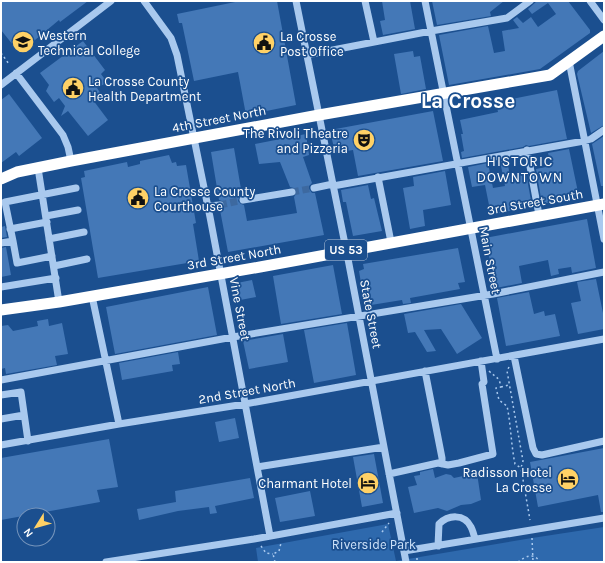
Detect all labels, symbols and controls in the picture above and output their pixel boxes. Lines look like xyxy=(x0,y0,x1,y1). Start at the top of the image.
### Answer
place label: Western Technical College xyxy=(38,28,140,58)
school or university icon: Western Technical College xyxy=(10,29,36,55)
place label: La Crosse Post Office xyxy=(280,29,344,59)
public building icon: La Crosse Post Office xyxy=(251,30,277,56)
place label: La Crosse County Health Department xyxy=(88,74,201,104)
public building icon: La Crosse County Health Department xyxy=(60,75,86,101)
district label: La Crosse xyxy=(421,89,515,113)
street label: 4th Street North xyxy=(171,103,267,135)
place label: The Rivoli Theatre and Pizzeria xyxy=(243,126,348,156)
theatre icon: The Rivoli Theatre and Pizzeria xyxy=(351,127,377,153)
district label: HISTORIC DOWNTOWN xyxy=(477,153,563,186)
place label: La Crosse County Courthouse xyxy=(154,184,255,214)
public building icon: La Crosse County Courthouse xyxy=(125,185,151,211)
street label: 3rd Street South xyxy=(486,186,584,218)
street label: Main Street xyxy=(476,225,504,295)
road number: US 53 xyxy=(325,240,367,260)
street label: 3rd Street North xyxy=(186,241,282,273)
street label: Vine Street xyxy=(226,276,254,342)
street label: State Street xyxy=(357,278,385,350)
street label: 2nd Street North xyxy=(197,375,297,407)
place label: Radisson Hotel La Crosse xyxy=(463,465,552,495)
hotel icon: Radisson Hotel La Crosse xyxy=(555,466,581,492)
hotel icon: Charmant Hotel xyxy=(355,470,381,496)
place label: Charmant Hotel xyxy=(258,476,352,491)
north arrow xyxy=(16,507,56,547)
text: N xyxy=(21,526,36,540)
park label: Riverside Park xyxy=(332,537,416,552)

